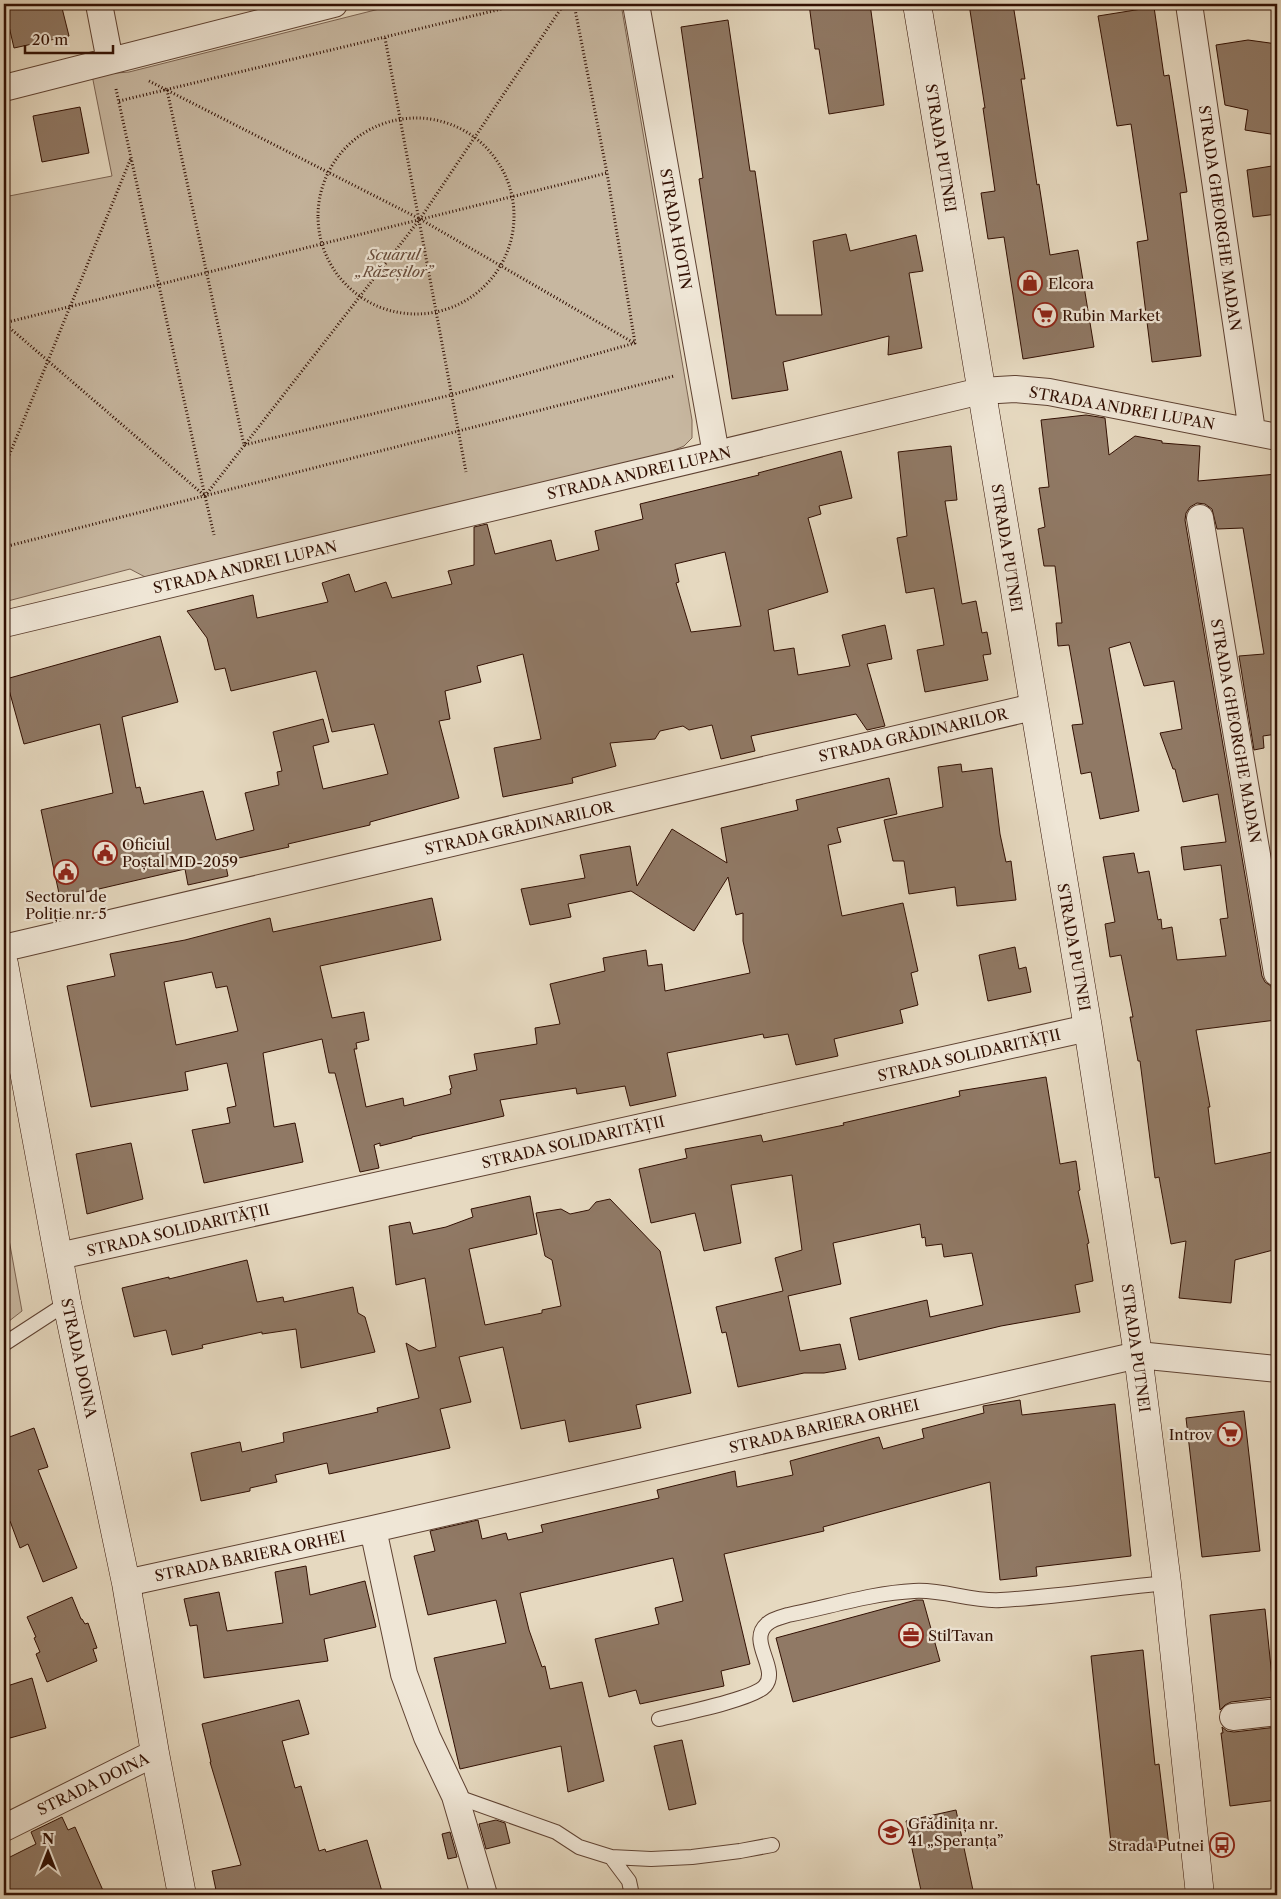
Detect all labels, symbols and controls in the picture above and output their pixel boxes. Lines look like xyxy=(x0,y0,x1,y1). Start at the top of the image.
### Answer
scale bar xyxy=(25,22,112,54)
text: 20 m xyxy=(32,30,68,49)
street label: STRADA PUTNEI xyxy=(921,82,961,214)
street label: STRADA GHEORGHE MADAN xyxy=(1195,104,1245,332)
street label: STRADA HOTIN xyxy=(656,167,696,291)
park label: Scuarul „Răzeșilor” xyxy=(354,245,435,282)
shop icon: Elcora xyxy=(1017,270,1043,296)
place label: Elcora xyxy=(1048,274,1094,293)
supermarket icon: Rubin Market xyxy=(1032,302,1058,328)
place label: Rubin Market xyxy=(1062,306,1161,325)
street label: STRADA ANDREI LUPAN xyxy=(1028,382,1216,434)
street label: STRADA ANDREI LUPAN xyxy=(545,443,733,503)
street label: STRADA PUTNEI xyxy=(987,482,1027,614)
street label: STRADA ANDREI LUPAN xyxy=(151,537,339,597)
street label: STRADA GHEORGHE MADAN xyxy=(1207,617,1265,845)
street label: STRADA GRĂDINARILOR xyxy=(817,704,1010,766)
street label: STRADA GRĂDINARILOR xyxy=(423,797,616,859)
place label: Oficiul Poștal MD-2059 xyxy=(122,835,238,871)
public building icon: Oficiul Poștal MD-2059 xyxy=(92,840,118,866)
public building icon: Sectorul de Poliție nr. 5 xyxy=(53,859,79,885)
street label: STRADA PUTNEI xyxy=(1053,882,1095,1012)
place label: Sectorul de Poliție nr. 5 xyxy=(25,887,107,923)
street label: STRADA SOLIDARITĂȚII xyxy=(876,1025,1062,1085)
street label: STRADA SOLIDARITĂȚII xyxy=(480,1112,666,1172)
street label: STRADA SOLIDARITĂȚII xyxy=(85,1200,271,1260)
street label: STRADA PUTNEI xyxy=(1118,1282,1154,1414)
street label: STRADA DOINA xyxy=(57,1296,101,1421)
street label: STRADA BARIERA ORHEI xyxy=(727,1395,921,1457)
supermarket icon: Introv xyxy=(1217,1421,1243,1447)
place label: Introv xyxy=(1169,1425,1213,1444)
street label: STRADA BARIERA ORHEI xyxy=(153,1527,347,1585)
office icon: StilTavan xyxy=(898,1622,924,1648)
place label: StilTavan xyxy=(928,1626,994,1645)
street label: STRADA DOINA xyxy=(34,1748,153,1819)
place label: Grădinița nr. 41 „Speranța” xyxy=(908,1814,1003,1850)
school or university icon: Grădinița nr. 41 „Speranța” xyxy=(878,1819,904,1845)
north arrow xyxy=(22,1826,72,1876)
text: N xyxy=(42,1830,54,1848)
bus stop icon: Strada Putnei xyxy=(1209,1832,1235,1858)
place label: Strada Putnei xyxy=(1108,1836,1204,1855)

